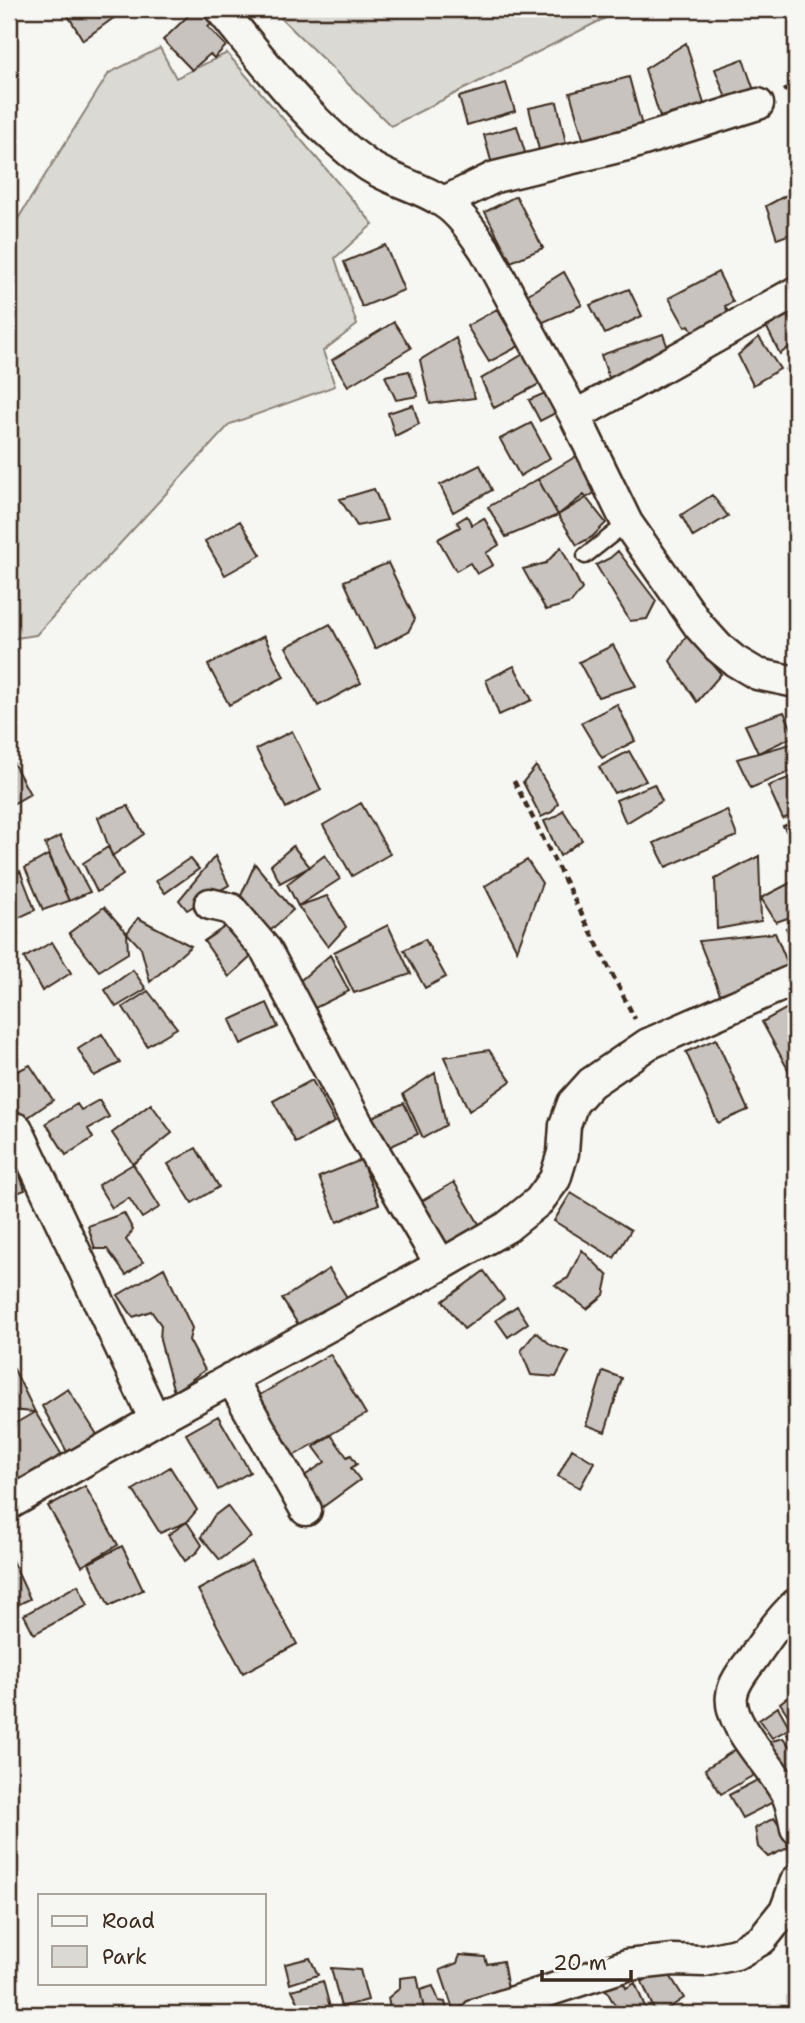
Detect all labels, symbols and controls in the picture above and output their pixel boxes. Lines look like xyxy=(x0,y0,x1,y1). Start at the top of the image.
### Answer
legend xyxy=(38,1894,266,1984)
text: Road xyxy=(102,1907,155,1935)
scale bar xyxy=(542,1939,632,1983)
text: Park xyxy=(102,1943,147,1971)
text: 20 m xyxy=(553,1949,607,1977)

